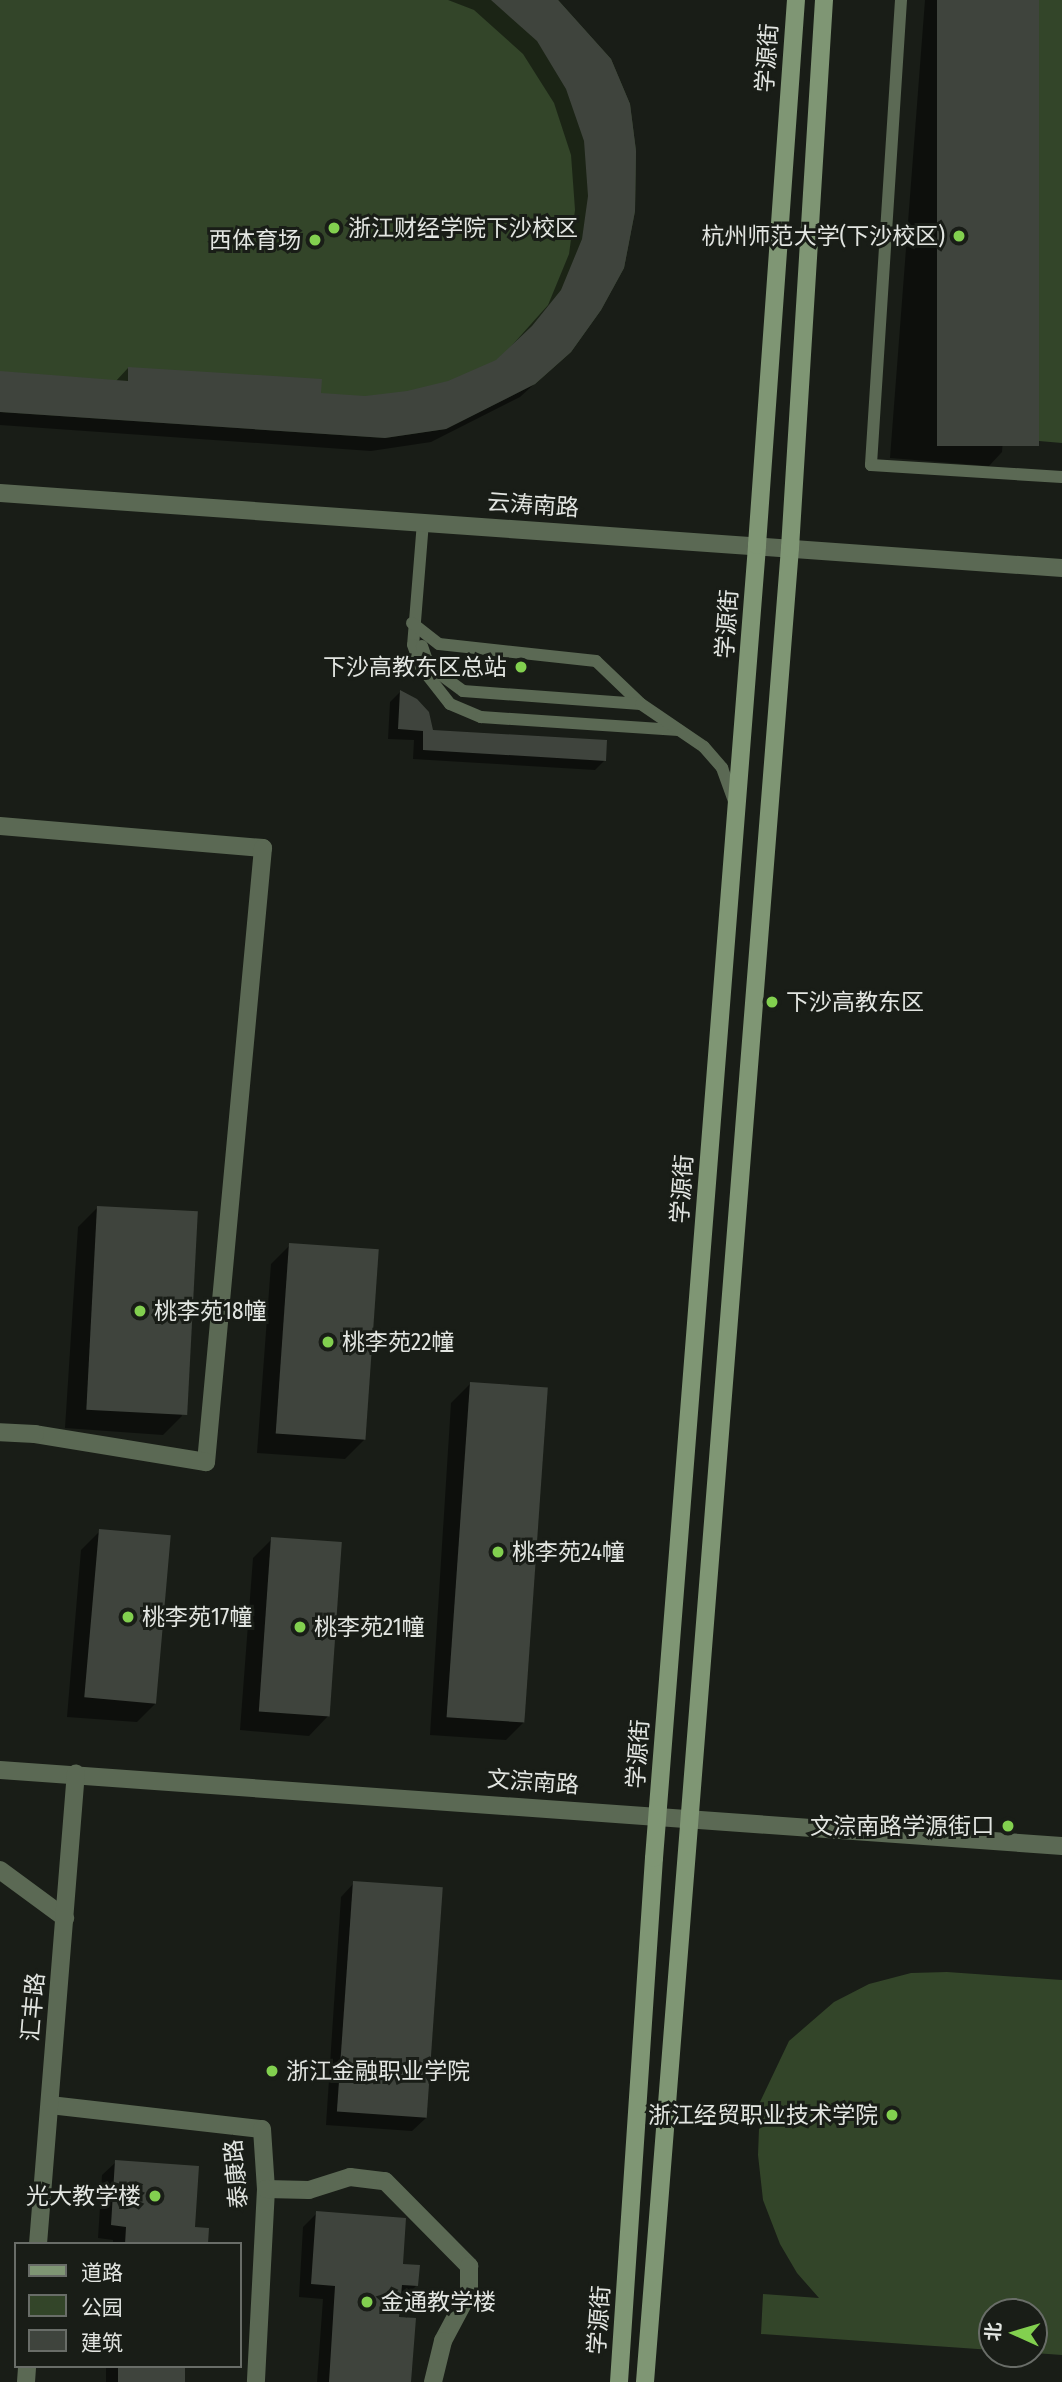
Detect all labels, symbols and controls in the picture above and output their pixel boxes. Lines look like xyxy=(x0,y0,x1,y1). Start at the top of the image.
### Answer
street label: 学源街 xyxy=(751,23,783,93)
place label: 浙江财经学院下沙校区 xyxy=(348,214,578,242)
marker: 浙江财经学院下沙校区 xyxy=(326,220,342,236)
place label: 杭州师范大学(下沙校区) xyxy=(701,222,945,250)
place label: 西体育场 xyxy=(209,226,301,254)
marker: 杭州师范大学(下沙校区) xyxy=(951,228,967,244)
marker: 西体育场 xyxy=(307,232,323,248)
street label: 云涛南路 xyxy=(486,488,580,522)
street label: 学源街 xyxy=(711,589,743,659)
place label: 下沙高教东区总站 xyxy=(323,653,507,681)
marker: 下沙高教东区总站 xyxy=(513,659,529,675)
place label: 下沙高教东区 xyxy=(786,988,924,1016)
marker: 下沙高教东区 xyxy=(764,994,780,1010)
street label: 学源街 xyxy=(666,1154,698,1224)
place label: 桃李苑18幢 xyxy=(154,1297,266,1325)
marker: 桃李苑18幢 xyxy=(132,1303,148,1319)
place label: 桃李苑22幢 xyxy=(342,1328,454,1356)
marker: 桃李苑22幢 xyxy=(320,1334,336,1350)
place label: 桃李苑24幢 xyxy=(512,1538,625,1566)
marker: 桃李苑24幢 xyxy=(490,1544,506,1560)
place label: 桃李苑17幢 xyxy=(142,1603,252,1631)
marker: 桃李苑17幢 xyxy=(120,1609,136,1625)
place label: 桃李苑21幢 xyxy=(314,1613,425,1641)
marker: 桃李苑21幢 xyxy=(292,1619,308,1635)
street label: 学源街 xyxy=(622,1719,654,1789)
street label: 文淙南路 xyxy=(486,1765,580,1799)
place label: 文淙南路学源街口 xyxy=(810,1812,994,1840)
marker: 文淙南路学源街口 xyxy=(1000,1818,1016,1834)
street label: 汇丰路 xyxy=(16,1971,50,2043)
place label: 浙江金融职业学院 xyxy=(286,2057,470,2085)
marker: 浙江金融职业学院 xyxy=(264,2063,280,2079)
place label: 浙江经贸职业技术学院 xyxy=(648,2101,878,2129)
marker: 浙江经贸职业技术学院 xyxy=(884,2107,900,2123)
street label: 泰康路 xyxy=(219,2138,253,2210)
place label: 光大教学楼 xyxy=(26,2182,141,2210)
marker: 光大教学楼 xyxy=(147,2188,163,2204)
legend xyxy=(14,2242,242,2368)
text: 道路 xyxy=(81,2260,123,2286)
street label: 学源街 xyxy=(583,2285,615,2355)
place label: 金通教学楼 xyxy=(381,2288,496,2316)
marker: 金通教学楼 xyxy=(359,2294,375,2310)
text: 公园 xyxy=(81,2295,123,2321)
north arrow xyxy=(978,2298,1048,2368)
text: 北 xyxy=(981,2321,1006,2342)
text: 建筑 xyxy=(81,2330,123,2356)

